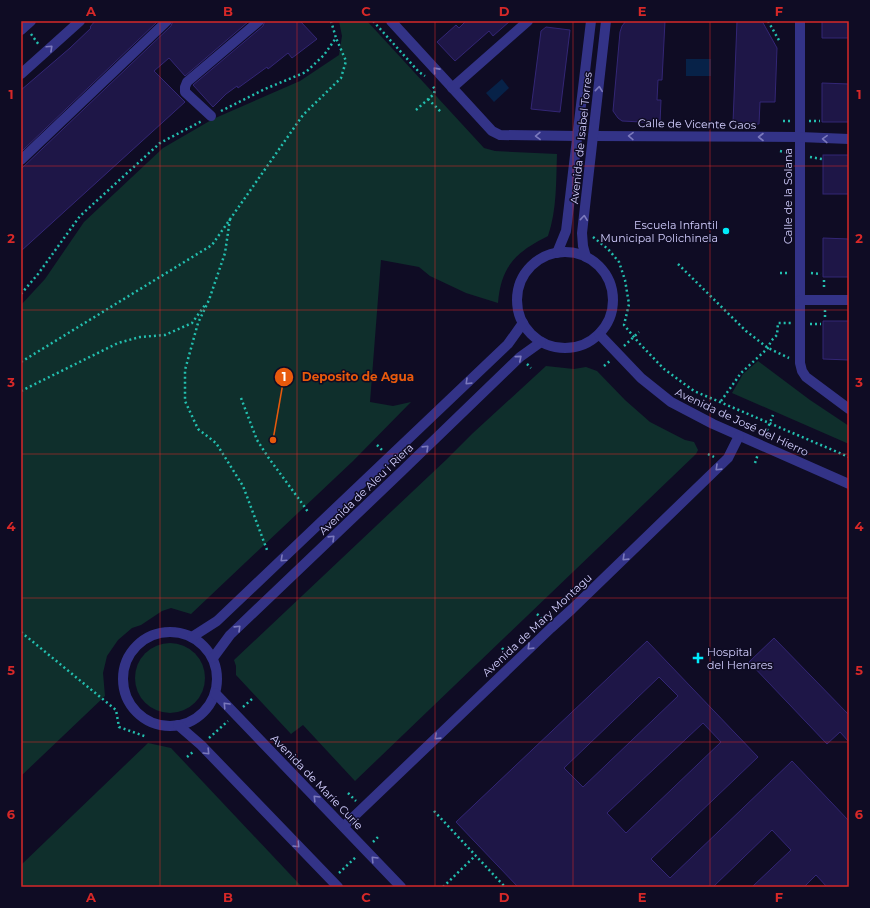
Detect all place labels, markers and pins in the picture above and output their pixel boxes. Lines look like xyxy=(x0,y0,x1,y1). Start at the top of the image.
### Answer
place label: Escuela Infantil Municipal Polichinela xyxy=(600,218,718,245)
marker: Escuela Infantil Municipal Polichinela xyxy=(721,226,731,236)
callout: Deposito de Agua xyxy=(274,365,422,389)
place label: Hospital del Henares xyxy=(707,645,773,672)
marker: Hospital del Henares xyxy=(692,652,704,664)

